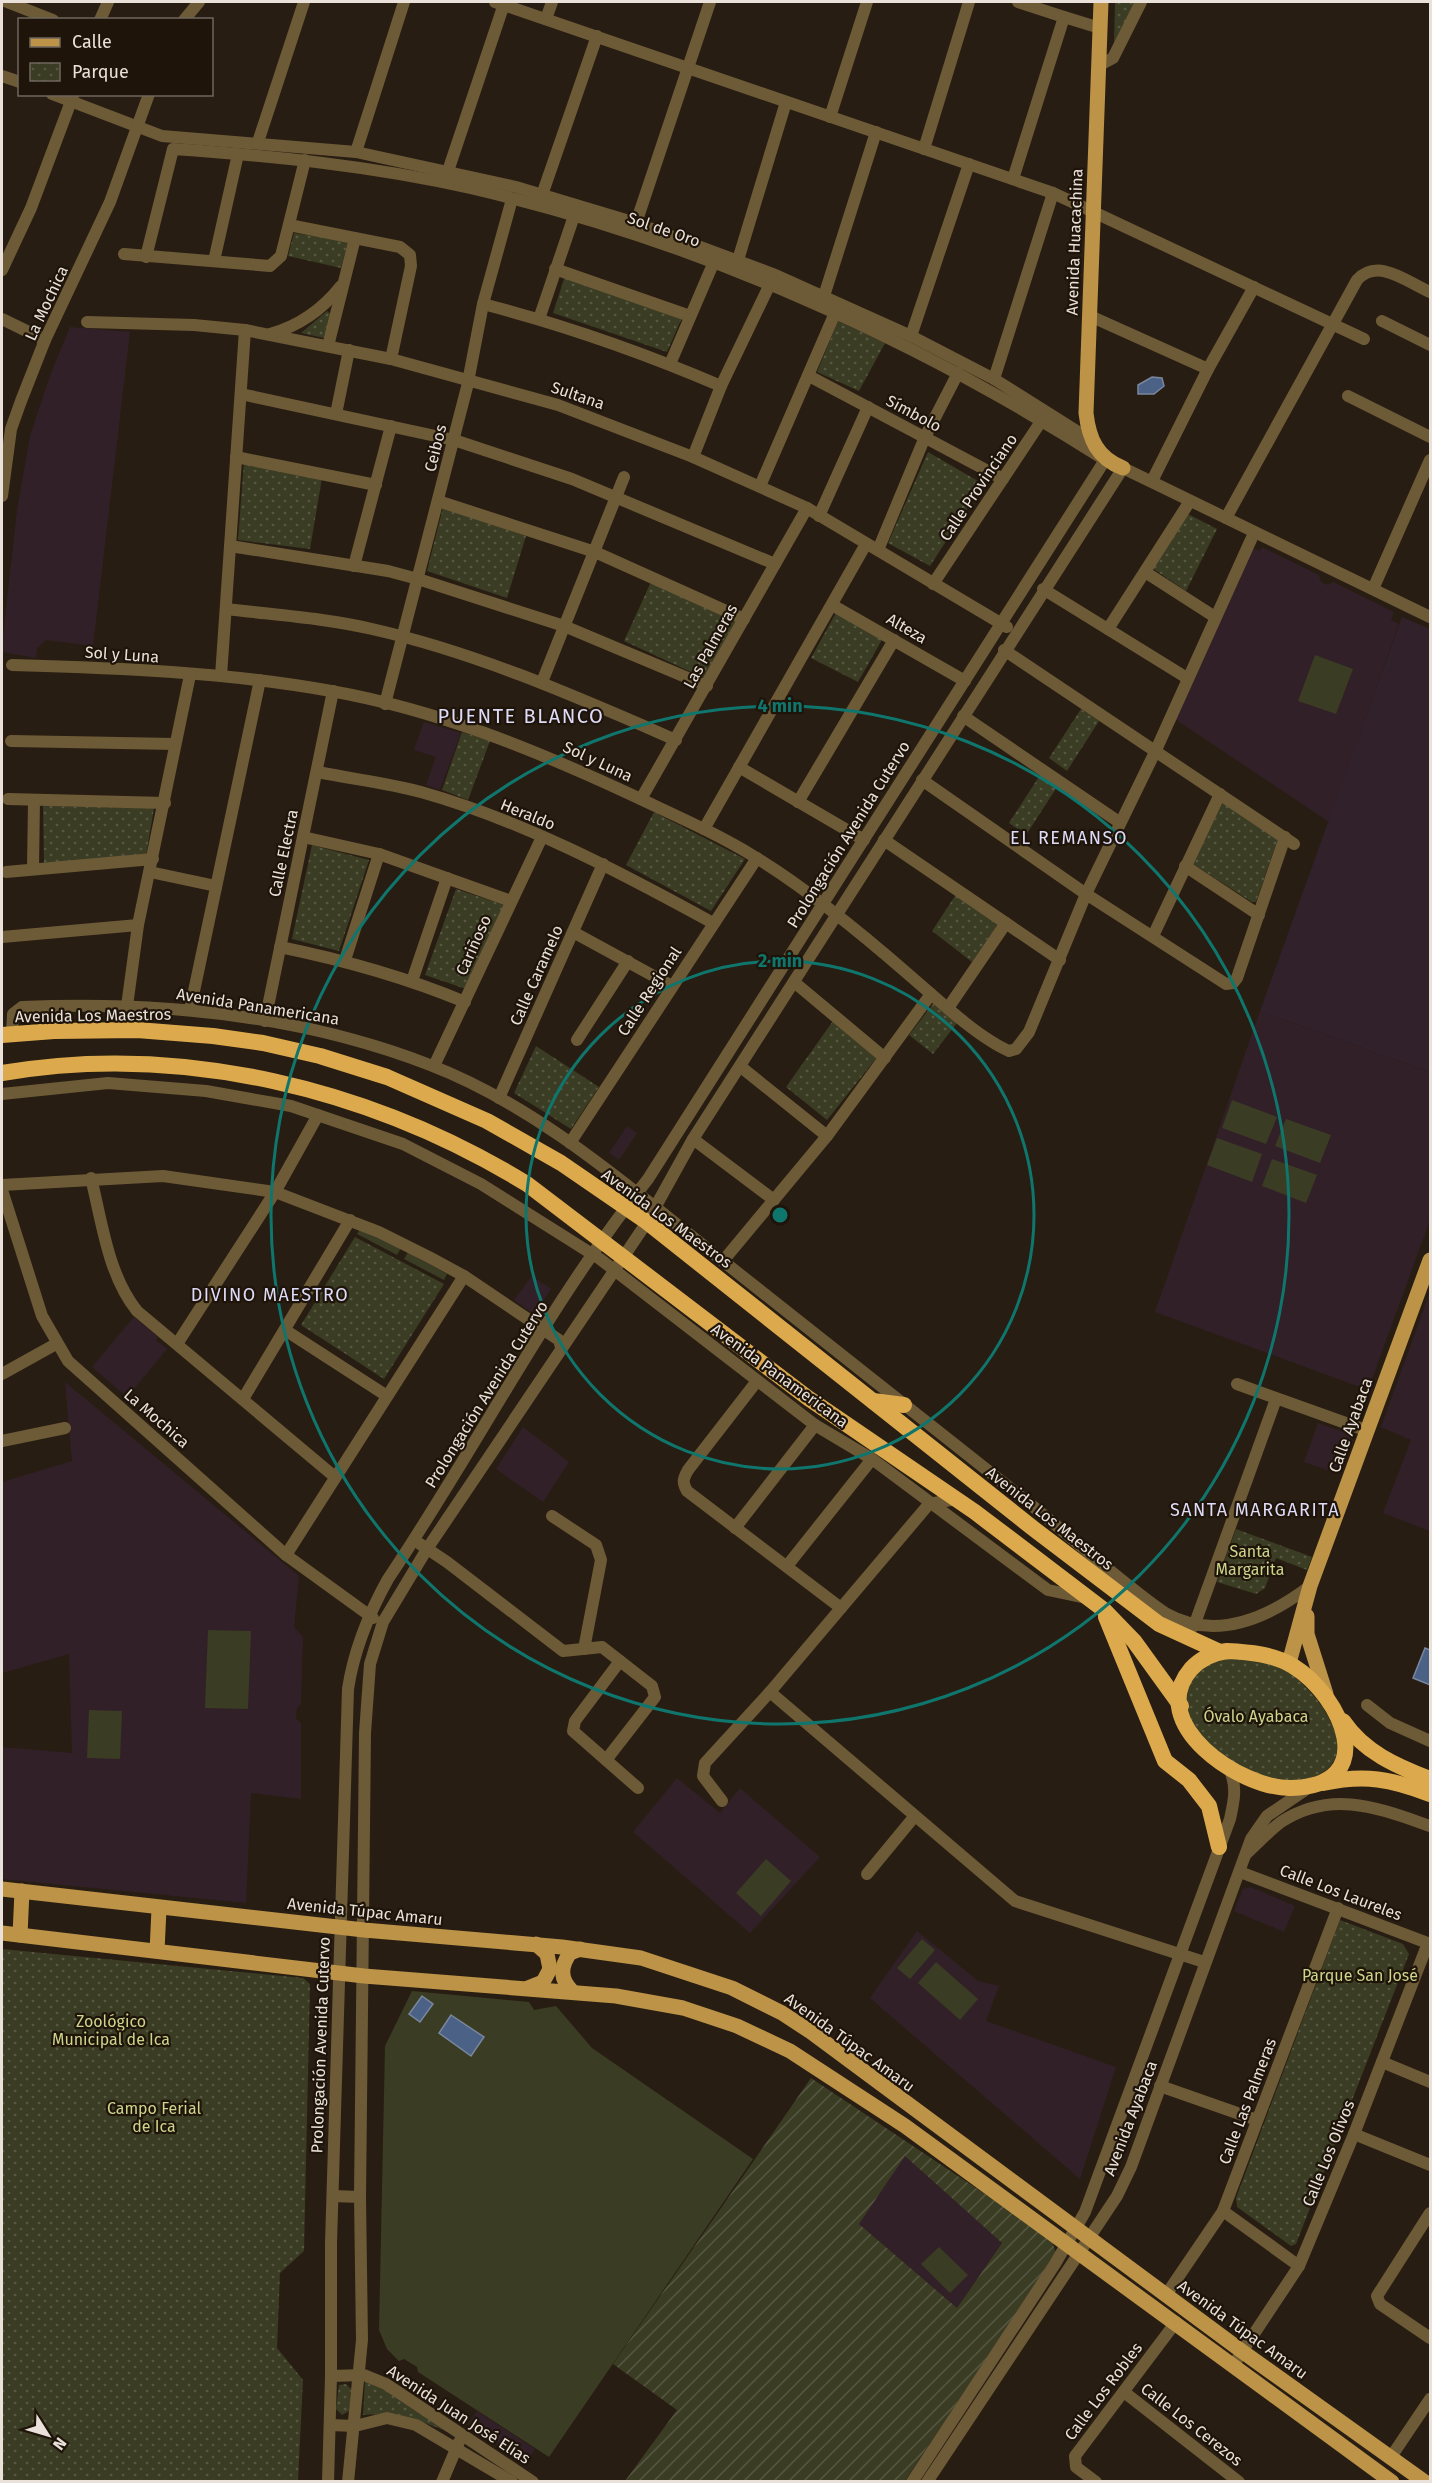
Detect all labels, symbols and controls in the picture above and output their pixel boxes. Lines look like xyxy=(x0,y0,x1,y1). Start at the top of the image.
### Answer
legend xyxy=(18,18,213,96)
text: Calle xyxy=(72,31,112,53)
text: Parque xyxy=(72,61,129,83)
street label: Avenida Huacachina xyxy=(1062,168,1087,316)
street label: Sol de Oro xyxy=(625,208,703,251)
street label: La Mochica xyxy=(21,263,72,344)
street label: Sultana xyxy=(549,378,607,413)
street label: Símbolo xyxy=(883,391,945,436)
street label: Ceibos xyxy=(420,422,451,474)
street label: Calle Provinciano xyxy=(936,430,1021,544)
street label: Las Palmeras xyxy=(679,601,741,692)
street label: Alteza xyxy=(883,609,930,648)
street label: Sol y Luna xyxy=(84,642,160,667)
text: 4 min xyxy=(757,695,803,717)
district label: PUENTE BLANCO xyxy=(438,704,604,728)
street label: Sol y Luna xyxy=(560,737,635,786)
street label: Prolongación Avenida Cutervo xyxy=(783,737,914,931)
street label: Heraldo xyxy=(498,795,558,834)
street label: Calle Electra xyxy=(265,808,302,899)
district label: EL REMANSO xyxy=(1010,827,1128,849)
street label: Cariñoso xyxy=(452,912,495,978)
street label: Calle Caramelo xyxy=(506,922,567,1028)
street label: Calle Regional xyxy=(614,943,685,1039)
text: 2 min xyxy=(758,950,802,972)
street label: Avenida Panamericana xyxy=(175,984,341,1029)
street label: Avenida Los Maestros xyxy=(15,1005,171,1026)
street label: Avenida Los Maestros xyxy=(598,1165,736,1272)
centre of rings xyxy=(770,1205,790,1225)
district label: DIVINO MAESTRO xyxy=(191,1284,349,1306)
street label: Prolongación Avenida Cutervo xyxy=(421,1297,552,1491)
street label: Avenida Panamericana xyxy=(707,1319,852,1431)
street label: Calle Ayabaca xyxy=(1325,1375,1376,1475)
street label: La Mochica xyxy=(120,1385,193,1452)
street label: Avenida Los Maestros xyxy=(982,1463,1117,1574)
district label: SANTA MARGARITA xyxy=(1170,1499,1340,1521)
park label: Santa Margarita xyxy=(1216,1542,1284,1579)
park label: Óvalo Ayabaca xyxy=(1203,1706,1309,1726)
street label: Calle Los Laureles xyxy=(1277,1860,1405,1924)
street label: Avenida Túpac Amaru xyxy=(286,1894,444,1929)
street label: Prolongación Avenida Cutervo xyxy=(307,1936,334,2154)
park label: Parque San José xyxy=(1302,1966,1418,1985)
street label: Avenida Túpac Amaru xyxy=(781,1989,918,2096)
park label: Zoológico Municipal de Ica xyxy=(52,2012,170,2049)
street label: Calle Las Palmeras xyxy=(1215,2036,1280,2167)
street label: Avenida Ayabaca xyxy=(1100,2058,1161,2178)
street label: Calle Los Olivos xyxy=(1298,2097,1358,2209)
park label: Campo Ferial de Ica xyxy=(107,2099,201,2136)
street label: Avenida Túpac Amaru xyxy=(1174,2276,1311,2383)
street label: Calle Los Robles xyxy=(1061,2339,1146,2444)
street label: Avenida Juan José Elías xyxy=(384,2361,534,2468)
street label: Calle Los Cerezos xyxy=(1137,2379,1246,2470)
north arrow xyxy=(18,2405,78,2465)
text: N xyxy=(49,2434,70,2454)

